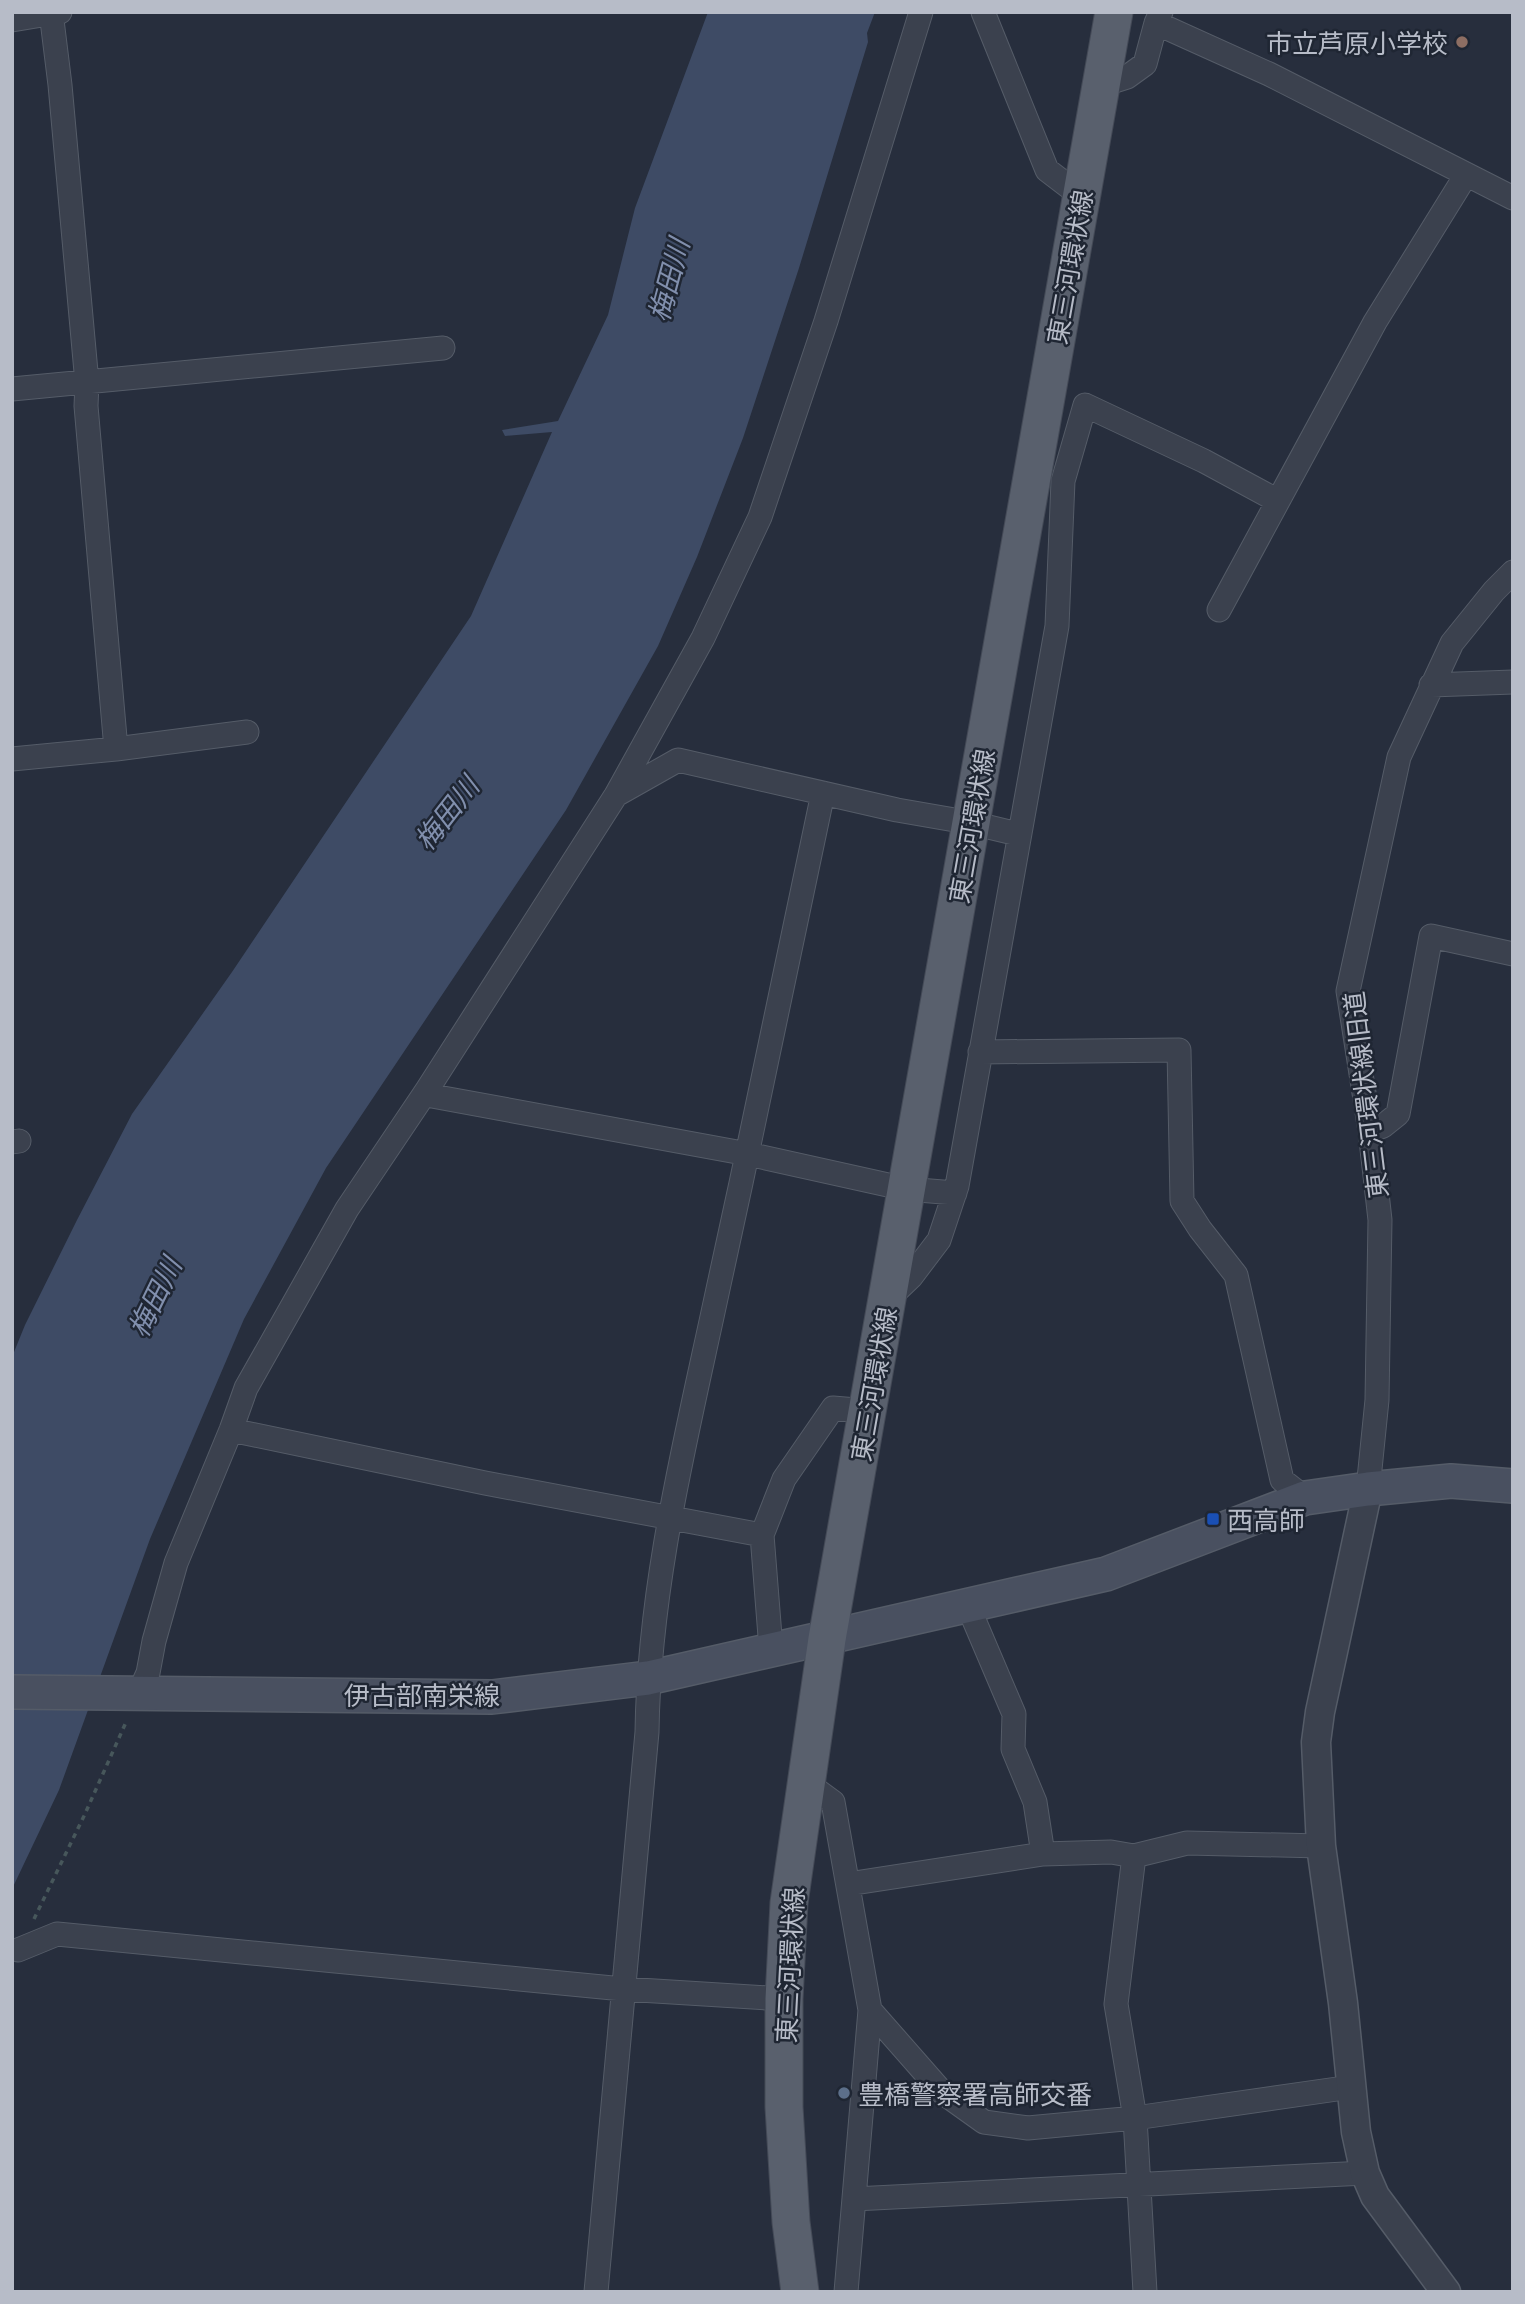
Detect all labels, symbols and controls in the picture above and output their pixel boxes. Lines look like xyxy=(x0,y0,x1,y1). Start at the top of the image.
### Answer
place label: 市立芦原小学校 xyxy=(1266,27,1448,58)
marker: 市立芦原小学校 xyxy=(1454,34,1470,50)
street label: 東三河環状線 xyxy=(1040,187,1098,347)
water label: 梅田川 xyxy=(641,232,696,325)
street label: 東三河環状線 xyxy=(942,746,1000,906)
water label: 梅田川 xyxy=(407,767,487,857)
street label: 東三河環状線旧道 xyxy=(1337,990,1393,1200)
water label: 梅田川 xyxy=(120,1249,189,1342)
street label: 東三河環状線 xyxy=(844,1304,902,1464)
place label: 西高師 xyxy=(1227,1504,1305,1535)
marker: 西高師 xyxy=(1205,1511,1221,1527)
street label: 伊古部南栄線 xyxy=(344,1679,500,1710)
street label: 東三河環状線 xyxy=(769,1886,809,2044)
place label: 豊橋警察署高師交番 xyxy=(858,2078,1092,2109)
marker: 豊橋警察署高師交番 xyxy=(836,2085,852,2101)

